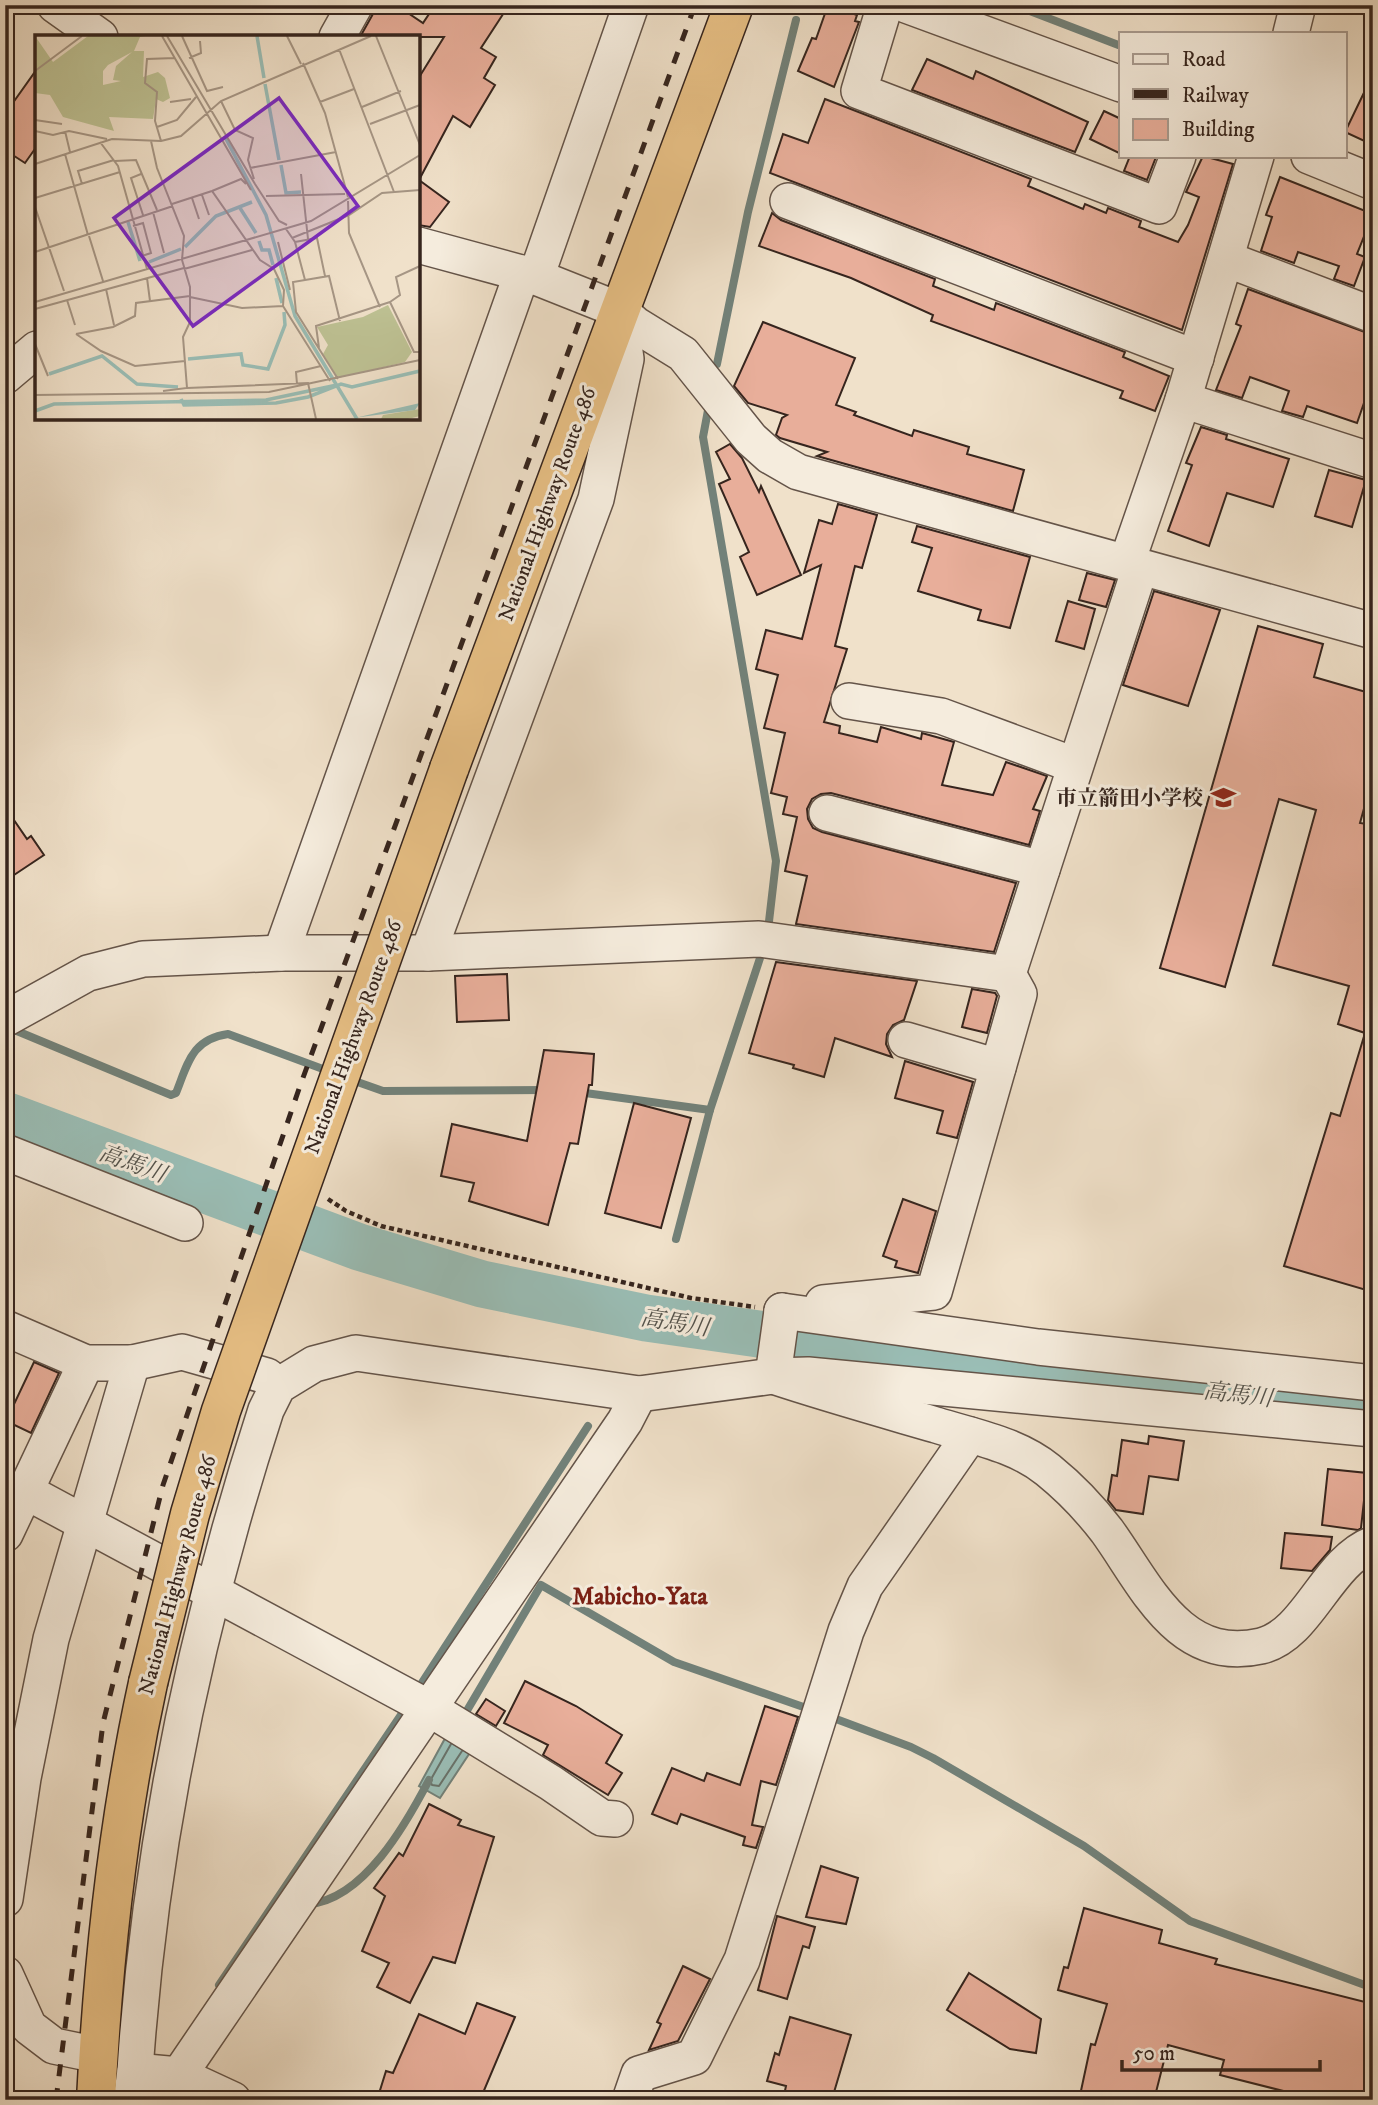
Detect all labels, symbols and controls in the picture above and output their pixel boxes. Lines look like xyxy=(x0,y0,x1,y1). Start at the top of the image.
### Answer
legend xyxy=(1119,32,1346,158)
inset map xyxy=(35,35,420,420)
text: Road xyxy=(1182,47,1226,73)
text: Railway xyxy=(1182,83,1250,109)
text: Building xyxy=(1182,117,1255,143)
street label: National Highway Route 486 xyxy=(493,383,603,625)
school or university icon: 市立箭田小学校 xyxy=(1209,784,1237,812)
place label: 市立箭田小学校 xyxy=(1056,786,1203,812)
street label: National Highway Route 486 xyxy=(299,916,409,1158)
water label: 高馬川 xyxy=(95,1139,173,1191)
water label: 高馬川 xyxy=(638,1304,714,1344)
water label: 高馬川 xyxy=(1202,1377,1277,1414)
street label: National Highway Route 486 xyxy=(133,1451,223,1698)
district label: Mabicho-Yata xyxy=(572,1582,709,1612)
scale bar xyxy=(1122,2028,1320,2072)
text: 50 m xyxy=(1133,2041,1175,2067)

